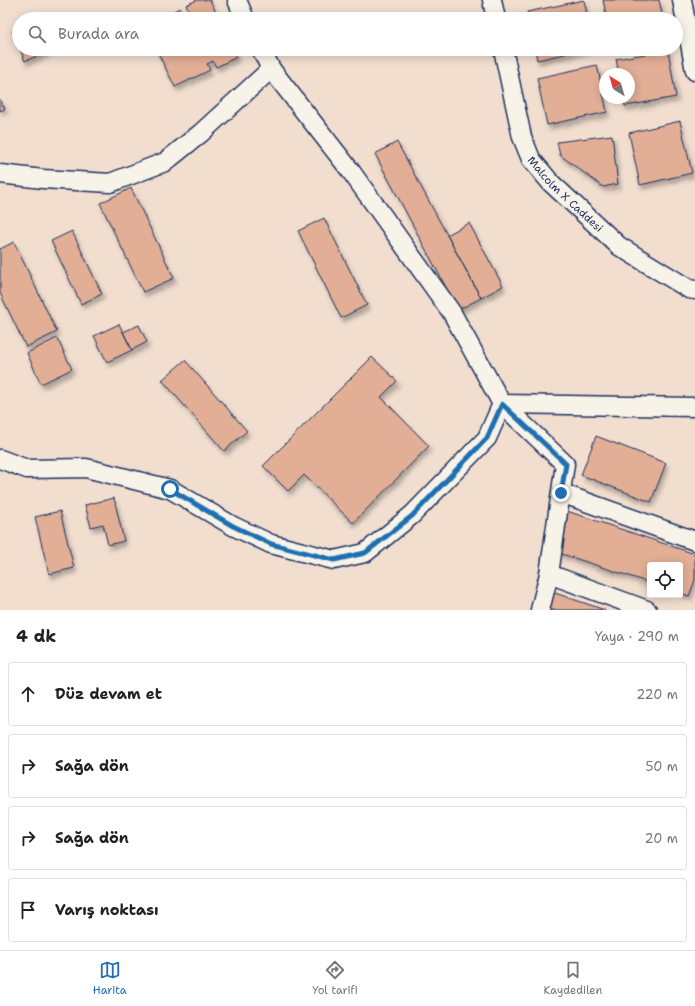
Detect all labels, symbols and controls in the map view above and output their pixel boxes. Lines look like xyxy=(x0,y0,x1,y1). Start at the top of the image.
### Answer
search box xyxy=(12,12,683,56)
icon: search xyxy=(26,23,48,45)
text: Burada ara xyxy=(58,24,139,44)
north arrow xyxy=(599,68,635,104)
street label: Malcolm X Caddesi xyxy=(524,153,606,236)
route start xyxy=(161,480,179,498)
route end xyxy=(552,484,570,502)
map controls xyxy=(647,562,683,598)
button: locate xyxy=(647,562,683,598)
text: 4 dk xyxy=(16,625,56,647)
text: Yaya · 290 m xyxy=(595,628,679,645)
icon: ahead xyxy=(17,683,39,705)
text: Düz devam et xyxy=(55,684,162,704)
text: 220 m xyxy=(636,686,678,703)
icon: right xyxy=(17,755,39,777)
text: Sağa dön xyxy=(55,756,129,776)
text: 50 m xyxy=(645,758,678,775)
icon: right xyxy=(17,827,39,849)
text: Sağa dön xyxy=(55,828,129,848)
text: 20 m xyxy=(645,830,678,847)
icon: arrive xyxy=(17,899,39,921)
text: Varış noktası xyxy=(55,900,159,920)
tab: Harita xyxy=(93,959,127,998)
tab: Yol tarifi xyxy=(312,959,358,998)
tab: Kaydedilen xyxy=(543,959,602,998)

